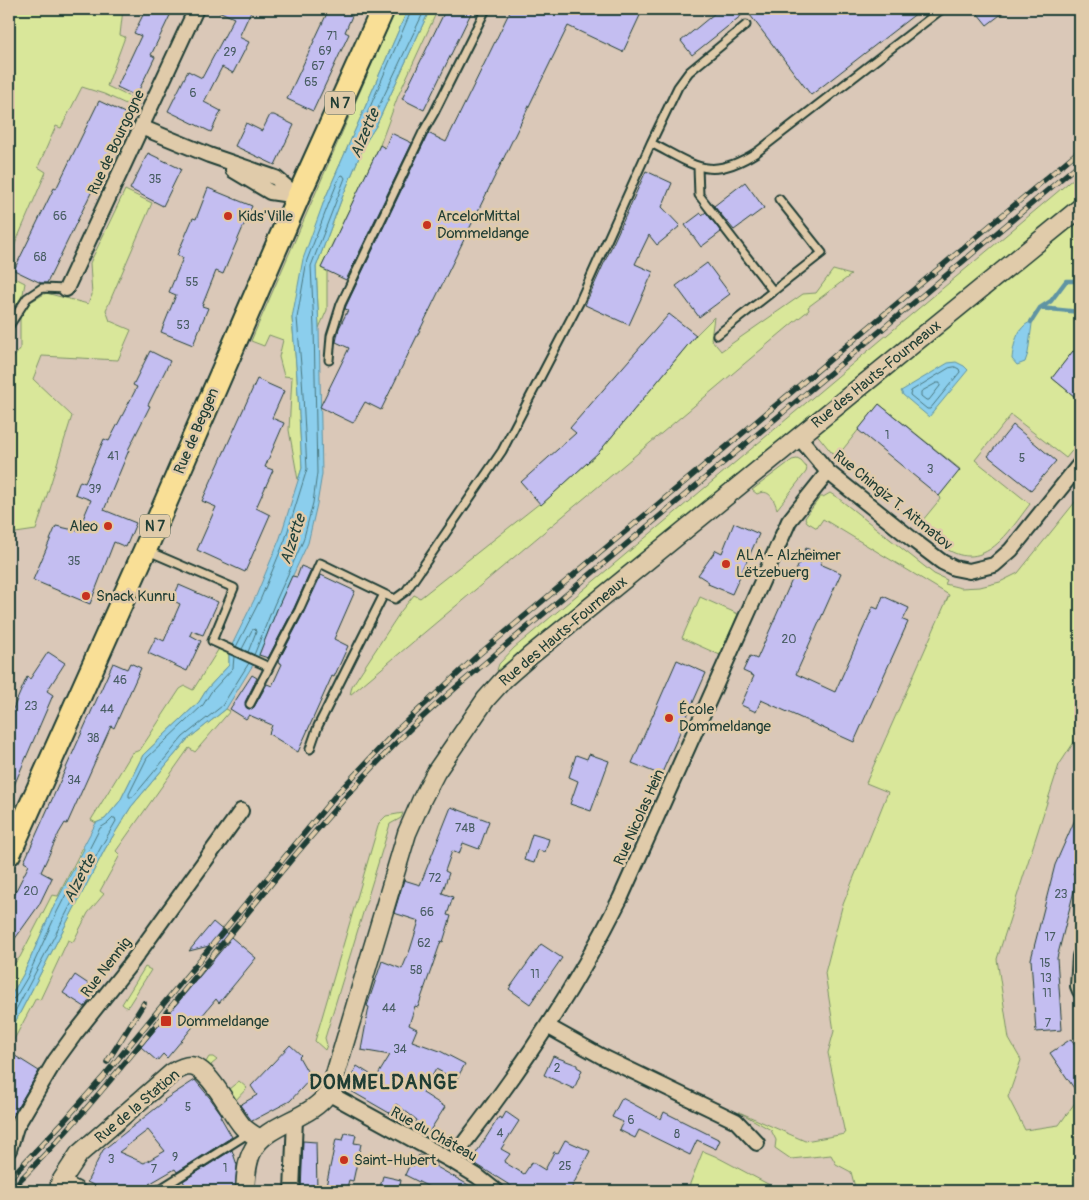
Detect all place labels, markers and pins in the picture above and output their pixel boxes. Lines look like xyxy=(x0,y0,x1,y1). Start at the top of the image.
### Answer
place label: Kids'Ville xyxy=(238,207,294,226)
place label: ArcelorMittal Dommeldange xyxy=(437,207,530,243)
marker: Kids'Ville xyxy=(222,210,234,222)
marker: ArcelorMittal Dommeldange xyxy=(421,219,433,231)
place label: Aleo xyxy=(69,517,98,536)
marker: Aleo xyxy=(102,520,114,532)
place label: ALA - Alzheimer Lëtzebuerg xyxy=(736,546,841,582)
marker: ALA - Alzheimer Lëtzebuerg xyxy=(720,558,732,570)
place label: Snack Kunru xyxy=(96,587,175,606)
marker: Snack Kunru xyxy=(80,590,92,602)
place label: École Dommeldange xyxy=(679,700,772,736)
marker: École Dommeldange xyxy=(663,712,675,724)
place label: Dommeldange xyxy=(177,1012,270,1031)
marker: Dommeldange xyxy=(159,1014,173,1028)
place label: Saint-Hubert xyxy=(354,1151,437,1170)
marker: Saint-Hubert xyxy=(338,1154,350,1166)

